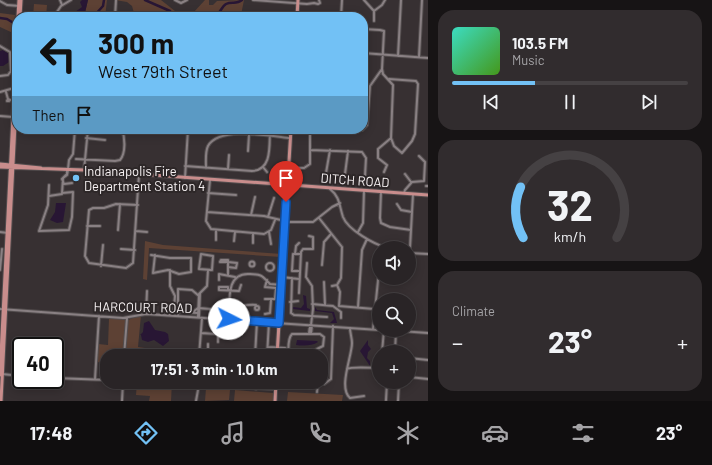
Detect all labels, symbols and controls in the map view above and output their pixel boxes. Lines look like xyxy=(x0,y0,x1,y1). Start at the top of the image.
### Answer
text: 300 m xyxy=(98,26,174,60)
icon: left xyxy=(32,28,84,80)
text: 103.5 FM xyxy=(512,34,568,52)
text: Music xyxy=(512,52,545,68)
text: West 79th Street xyxy=(98,60,228,82)
icon: previous xyxy=(480,91,502,113)
icon: pause xyxy=(559,91,581,113)
icon: next xyxy=(638,91,660,113)
icon: arrive xyxy=(73,104,95,126)
text: Then xyxy=(32,106,65,124)
pin xyxy=(269,161,303,202)
place label: Indianapolis Fire Department Station 4 xyxy=(84,163,205,194)
icon: arrive xyxy=(275,167,297,189)
street label: DITCH ROAD xyxy=(320,170,390,190)
marker: Indianapolis Fire Department Station 4 xyxy=(71,173,81,183)
text: 32 xyxy=(547,179,593,229)
text: km/h xyxy=(554,228,586,245)
map controls xyxy=(372,241,416,389)
button: sound xyxy=(372,241,416,285)
button: search xyxy=(372,293,416,337)
street label: HARCOURT ROAD xyxy=(93,298,193,316)
position arrow xyxy=(208,298,250,340)
text: Climate xyxy=(452,303,495,319)
text: 23° xyxy=(548,323,592,359)
text: − xyxy=(452,329,463,355)
text: + xyxy=(677,329,688,355)
speed limit sign: 40 xyxy=(12,337,64,389)
button: + xyxy=(372,345,416,389)
text: 17:51 · 3 min · 1.0 km xyxy=(150,360,278,378)
icon: directions xyxy=(132,419,160,447)
icon: music xyxy=(219,419,247,447)
icon: phone xyxy=(306,419,334,447)
icon: climate xyxy=(394,419,422,447)
icon: car xyxy=(481,419,509,447)
icon: filters xyxy=(569,419,597,447)
text: 17:48 xyxy=(30,422,72,444)
text: 23° xyxy=(656,422,682,444)

